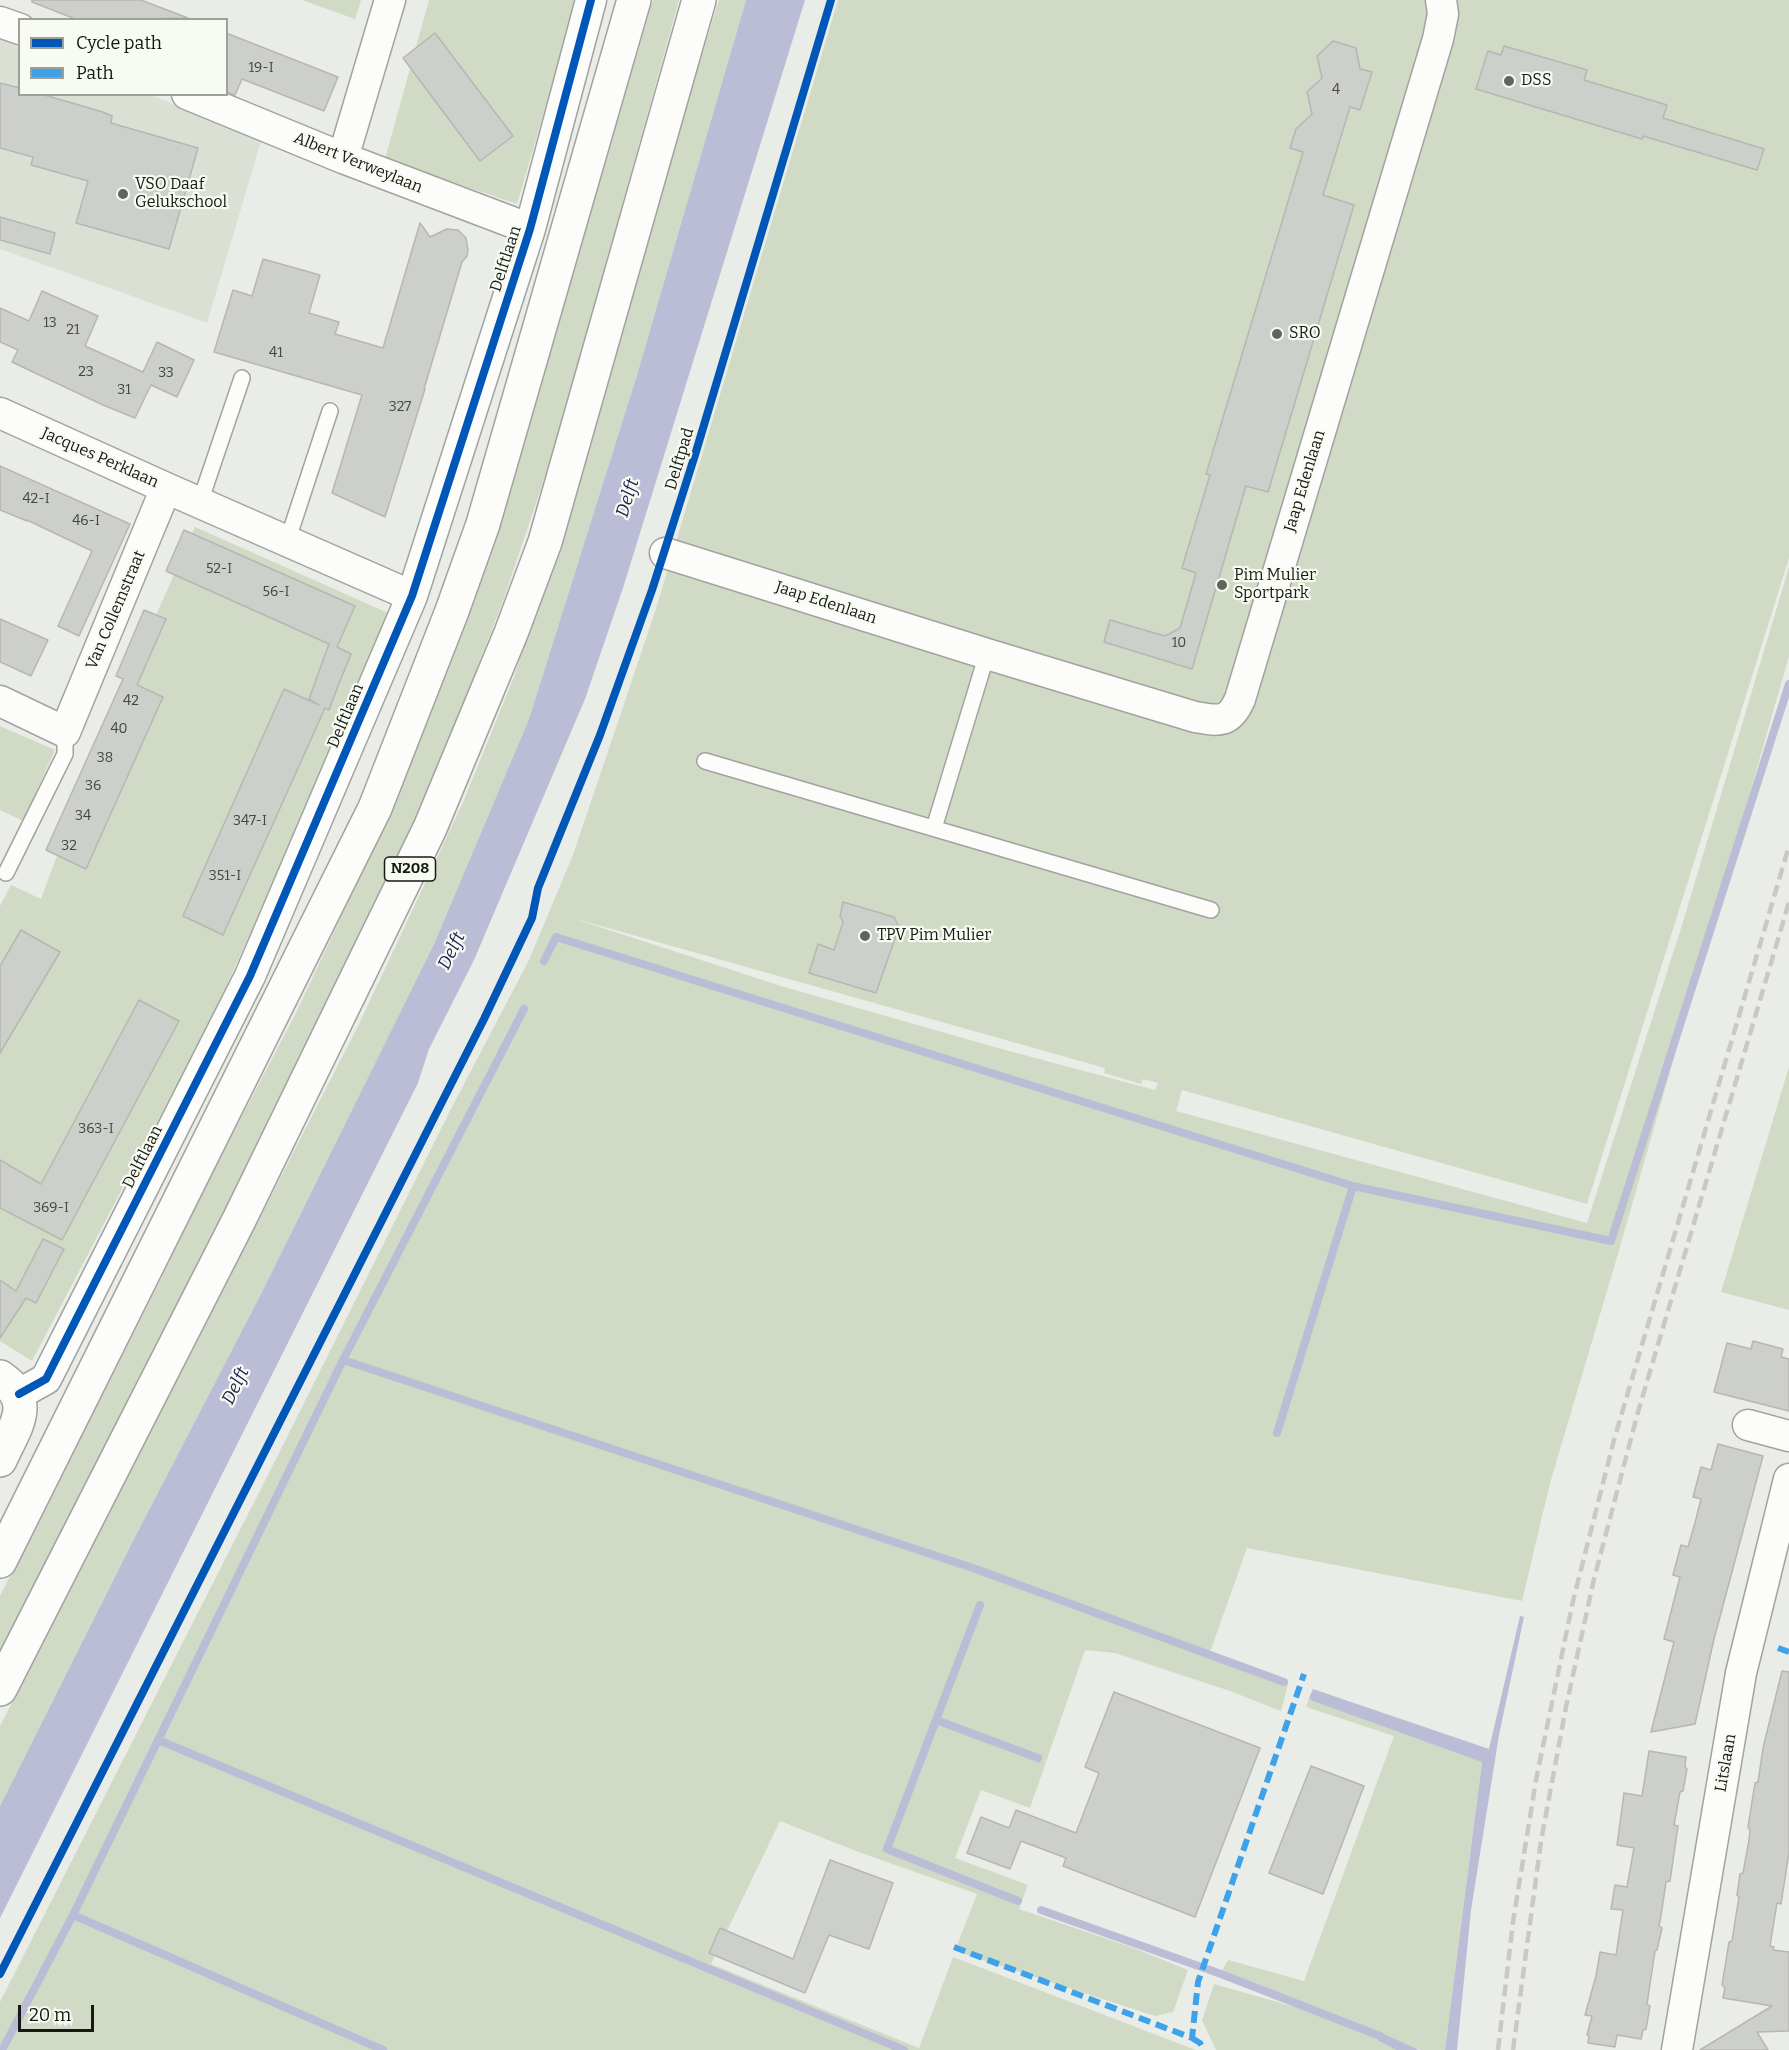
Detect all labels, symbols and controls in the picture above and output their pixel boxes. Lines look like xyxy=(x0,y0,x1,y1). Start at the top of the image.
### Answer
legend xyxy=(18,18,228,96)
text: Cycle path xyxy=(76,32,162,54)
house number: 19-I xyxy=(248,60,274,76)
text: Path xyxy=(76,62,114,84)
place label: DSS xyxy=(1521,71,1552,91)
marker: DSS xyxy=(1502,74,1516,88)
house number: 4 xyxy=(1332,82,1340,98)
street label: Albert Verweylaan xyxy=(291,128,425,198)
place label: VSO Daaf Gelukschool xyxy=(135,175,227,213)
marker: VSO Daaf Gelukschool xyxy=(116,187,130,201)
street label: Delftlaan xyxy=(486,224,526,294)
house number: 13 xyxy=(43,315,57,331)
house number: 21 xyxy=(66,322,80,338)
place label: SRO xyxy=(1289,324,1321,344)
marker: SRO xyxy=(1270,327,1284,341)
house number: 41 xyxy=(269,345,283,361)
house number: 23 xyxy=(78,364,94,380)
house number: 33 xyxy=(158,365,174,381)
house number: 31 xyxy=(117,382,131,398)
house number: 327 xyxy=(389,399,411,415)
street label: Jacques Perklaan xyxy=(39,424,161,492)
street label: Delftpad xyxy=(661,426,699,492)
street label: Jaap Edenlaan xyxy=(1280,428,1330,534)
water label: Delft xyxy=(612,476,644,520)
house number: 42-I xyxy=(22,491,50,507)
house number: 46-I xyxy=(72,513,100,529)
street label: Van Collemstraat xyxy=(82,548,150,672)
house number: 52-I xyxy=(206,561,232,577)
place label: Pim Mulier Sportpark xyxy=(1234,566,1316,604)
street label: Jaap Edenlaan xyxy=(773,578,879,628)
marker: Pim Mulier Sportpark xyxy=(1215,578,1229,592)
house number: 56-I xyxy=(262,584,290,600)
house number: 10 xyxy=(1172,635,1186,651)
street label: Delftlaan xyxy=(324,681,368,751)
house number: 42 xyxy=(123,693,139,709)
house number: 40 xyxy=(110,721,128,737)
house number: 38 xyxy=(97,750,113,766)
house number: 36 xyxy=(85,778,101,794)
house number: 34 xyxy=(75,808,91,824)
house number: 347-I xyxy=(233,813,267,829)
house number: 32 xyxy=(61,838,77,854)
road number: N208 xyxy=(384,857,436,881)
house number: 351-I xyxy=(209,868,241,884)
place label: TPV Pim Mulier xyxy=(877,926,991,946)
water label: Delft xyxy=(434,929,470,973)
marker: TPV Pim Mulier xyxy=(858,929,872,943)
house number: 363-I xyxy=(78,1121,114,1137)
street label: Delftlaan xyxy=(119,1122,167,1192)
house number: 369-I xyxy=(33,1200,69,1216)
water label: Delft xyxy=(218,1364,254,1408)
street label: Litslaan xyxy=(1711,1732,1741,1794)
scale bar xyxy=(21,1993,98,2031)
text: 20 m xyxy=(29,2004,71,2026)

